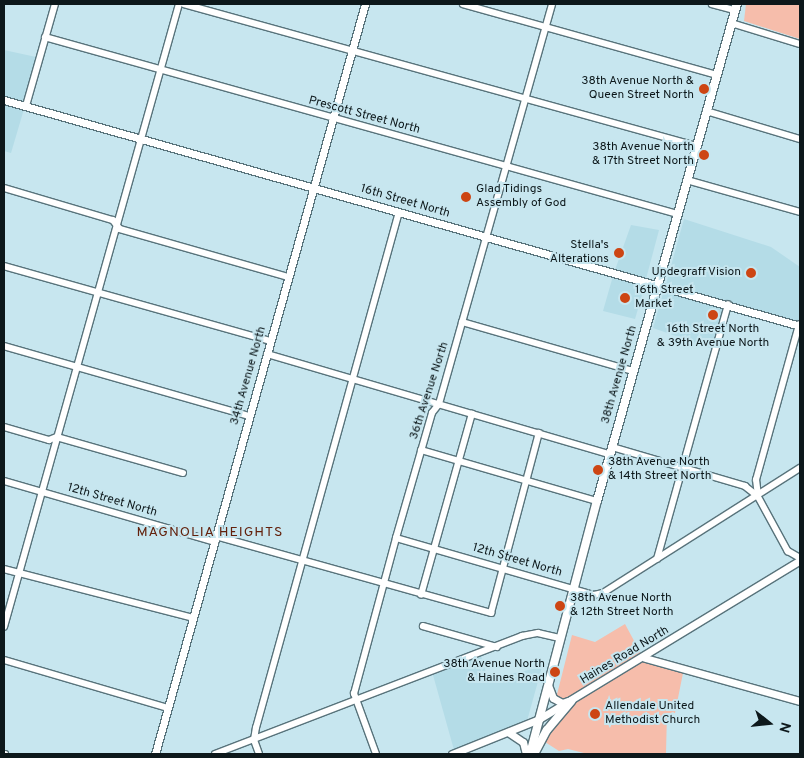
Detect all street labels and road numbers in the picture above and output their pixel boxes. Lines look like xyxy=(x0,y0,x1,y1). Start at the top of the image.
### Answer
street label: Prescott Street North xyxy=(307,94,421,138)
street label: 16th Street North xyxy=(359,182,451,222)
street label: 38th Avenue North xyxy=(599,324,641,426)
street label: 34th Avenue North xyxy=(228,325,270,427)
street label: 36th Avenue North xyxy=(407,340,453,442)
street label: 12th Street North xyxy=(66,481,158,521)
street label: 12th Street North xyxy=(471,541,563,581)
street label: Haines Road North xyxy=(578,624,672,688)

